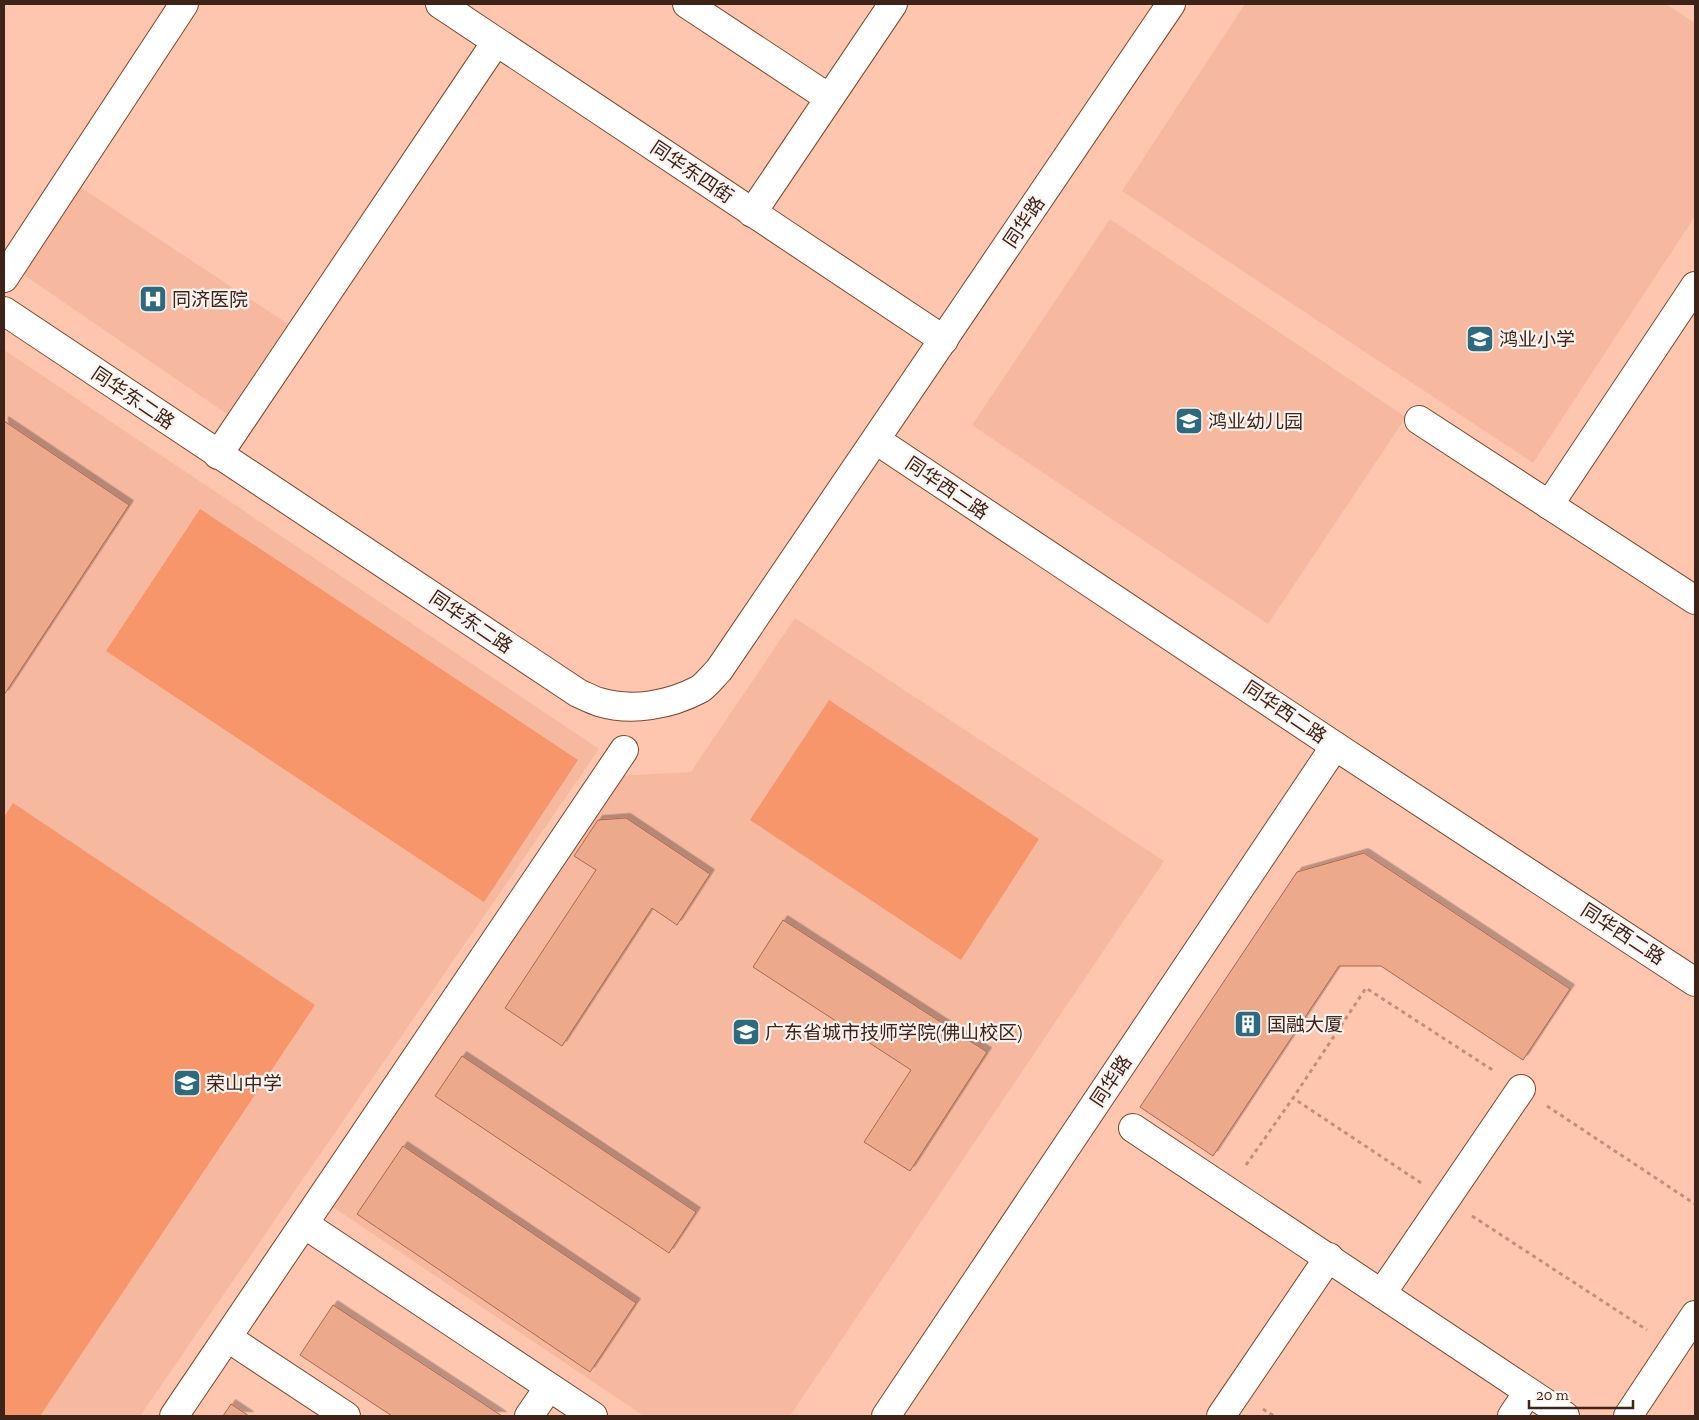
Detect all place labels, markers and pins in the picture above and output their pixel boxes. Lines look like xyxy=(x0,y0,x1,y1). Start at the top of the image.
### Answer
hospital icon: 同济医院 xyxy=(138,284,168,314)
place label: 同济医院 xyxy=(172,288,248,311)
school or university icon: 鸿业小学 xyxy=(1465,324,1495,354)
place label: 鸿业小学 xyxy=(1499,328,1575,351)
school or university icon: 鸿业幼儿园 xyxy=(1174,406,1204,436)
place label: 鸿业幼儿园 xyxy=(1208,410,1303,433)
building icon: 国融大厦 xyxy=(1233,1009,1263,1039)
place label: 国融大厦 xyxy=(1267,1013,1343,1036)
school or university icon: 广东省城市技师学院(佛山校区) xyxy=(731,1017,761,1047)
place label: 广东省城市技师学院(佛山校区) xyxy=(765,1021,1022,1044)
school or university icon: 荣山中学 xyxy=(172,1068,202,1098)
place label: 荣山中学 xyxy=(206,1072,282,1095)

